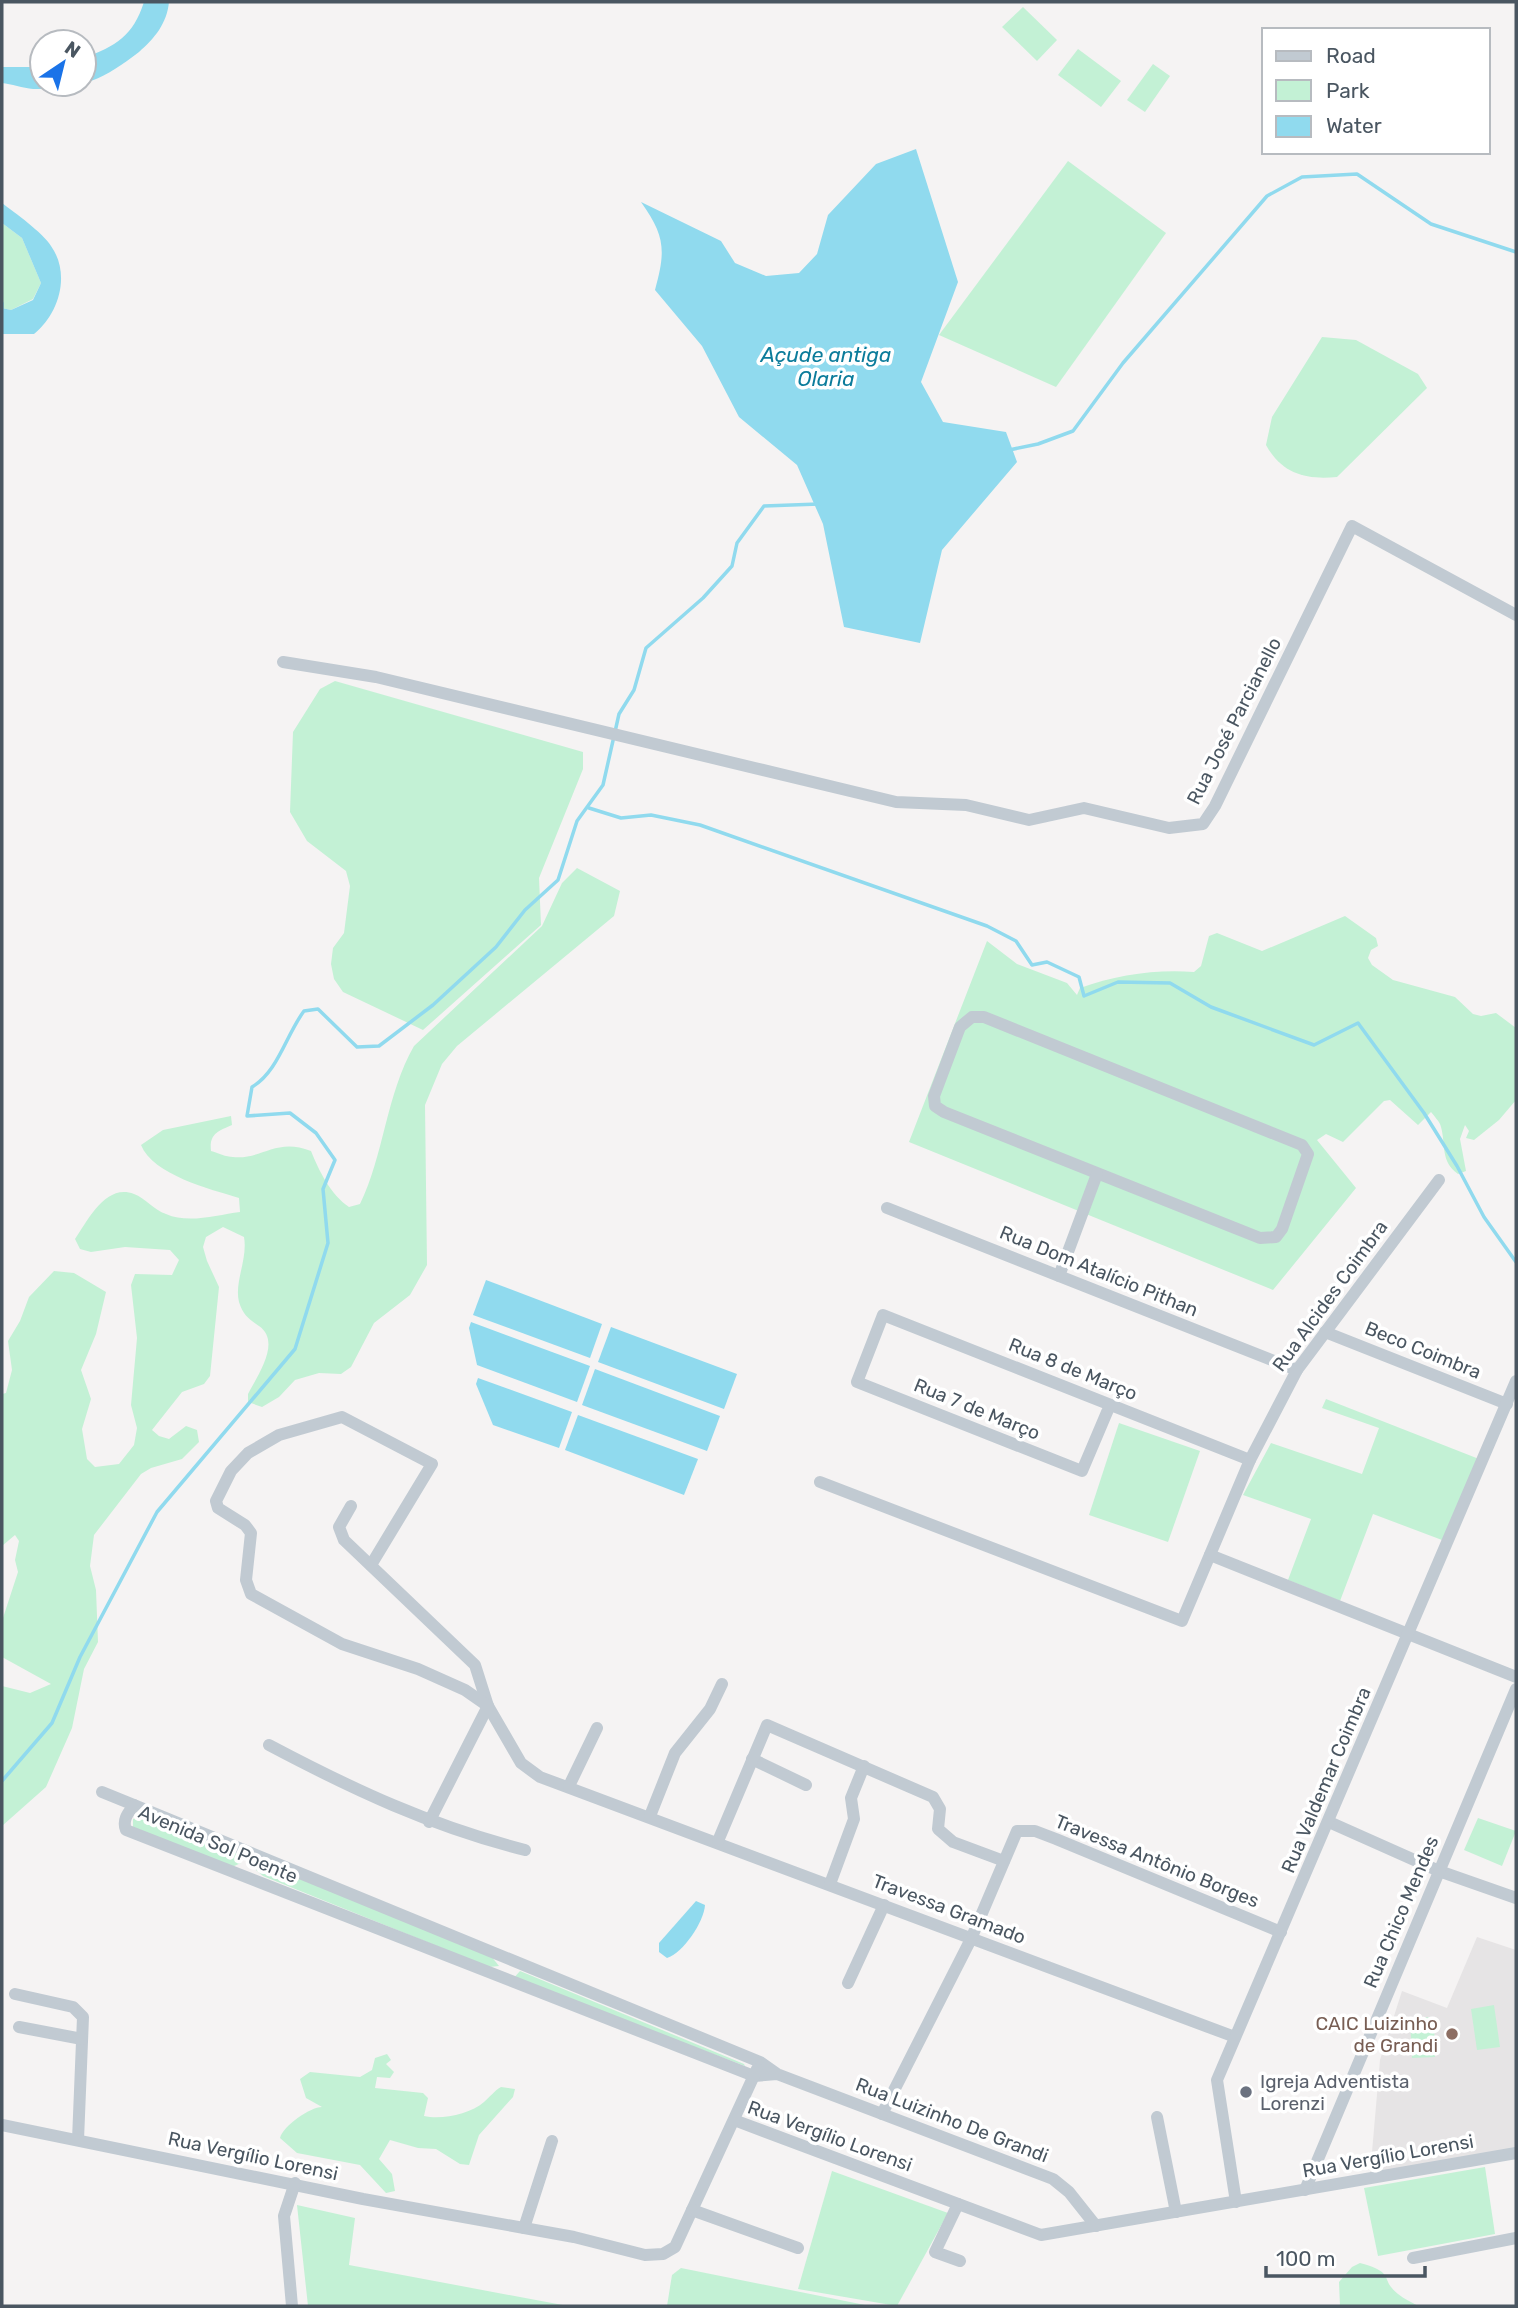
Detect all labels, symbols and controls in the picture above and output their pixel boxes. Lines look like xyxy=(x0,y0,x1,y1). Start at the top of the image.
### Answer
north arrow xyxy=(28,28,98,98)
legend xyxy=(1262,28,1490,154)
text: N xyxy=(60,36,85,63)
text: Road xyxy=(1326,43,1376,68)
text: Park xyxy=(1326,78,1370,103)
text: Water xyxy=(1326,113,1382,138)
water label: Açude antiga Olaria xyxy=(760,342,891,391)
street label: Rua José Parcianello xyxy=(1182,634,1286,808)
street label: Rua Alcides Coimbra xyxy=(1267,1216,1393,1376)
street label: Rua Dom Atalício Pithan xyxy=(996,1221,1202,1321)
street label: Beco Coimbra xyxy=(1362,1316,1484,1384)
street label: Rua 8 de Março xyxy=(1005,1333,1141,1405)
street label: Rua 7 de Março xyxy=(911,1373,1043,1445)
street label: Rua Valdemar Coimbra xyxy=(1276,1684,1376,1876)
street label: Avenida Sol Poente xyxy=(135,1800,301,1888)
street label: Travessa Antônio Borges xyxy=(1052,1809,1262,1913)
street label: Rua Chico Mendes xyxy=(1359,1833,1443,1991)
street label: Travessa Gramado xyxy=(869,1869,1029,1949)
place label: CAIC Luizinho de Grandi xyxy=(1316,2012,1438,2057)
marker: CAIC Luizinho de Grandi xyxy=(1444,2026,1460,2042)
place label: Igreja Adventista Lorenzi xyxy=(1260,2070,1409,2115)
street label: Rua Luizinho De Grandi xyxy=(852,2073,1052,2167)
marker: Igreja Adventista Lorenzi xyxy=(1238,2084,1254,2100)
street label: Rua Vergílio Lorensi xyxy=(745,2096,915,2176)
street label: Rua Vergílio Lorensi xyxy=(166,2127,340,2185)
street label: Rua Vergílio Lorensi xyxy=(1301,2130,1475,2182)
scale bar xyxy=(1266,2234,1425,2278)
text: 100 m xyxy=(1276,2246,1335,2271)

